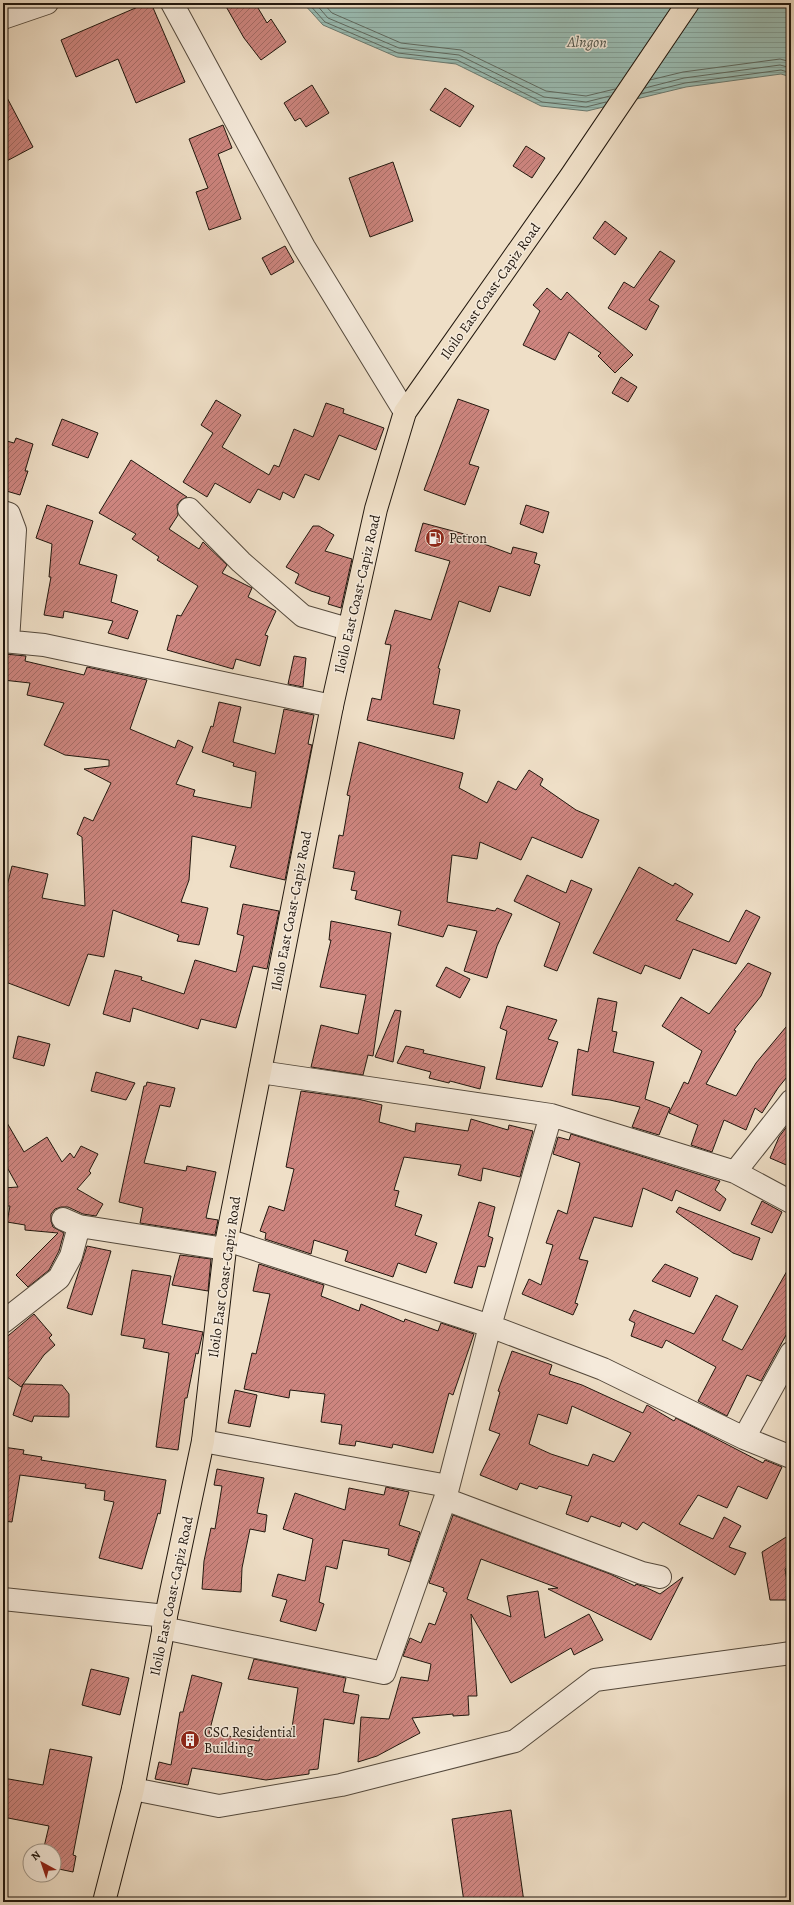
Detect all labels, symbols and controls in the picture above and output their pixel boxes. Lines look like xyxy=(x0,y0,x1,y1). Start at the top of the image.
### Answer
water label: Alngon xyxy=(566,32,607,52)
street label: Iloilo East Coast-Capiz Road xyxy=(436,219,545,363)
street label: Iloilo East Coast-Capiz Road xyxy=(330,512,385,675)
fuel station icon: Petron xyxy=(424,527,446,549)
place label: Petron xyxy=(449,529,487,548)
street label: Iloilo East Coast-Capiz Road xyxy=(267,829,316,993)
street label: Iloilo East Coast-Capiz Road xyxy=(204,1195,245,1359)
street label: Iloilo East Coast-Capiz Road xyxy=(145,1514,198,1678)
place label: CSC Residential Building xyxy=(204,1723,296,1758)
building icon: CSC Residential Building xyxy=(179,1729,201,1751)
north arrow xyxy=(22,1843,62,1883)
text: N xyxy=(28,1847,44,1864)

